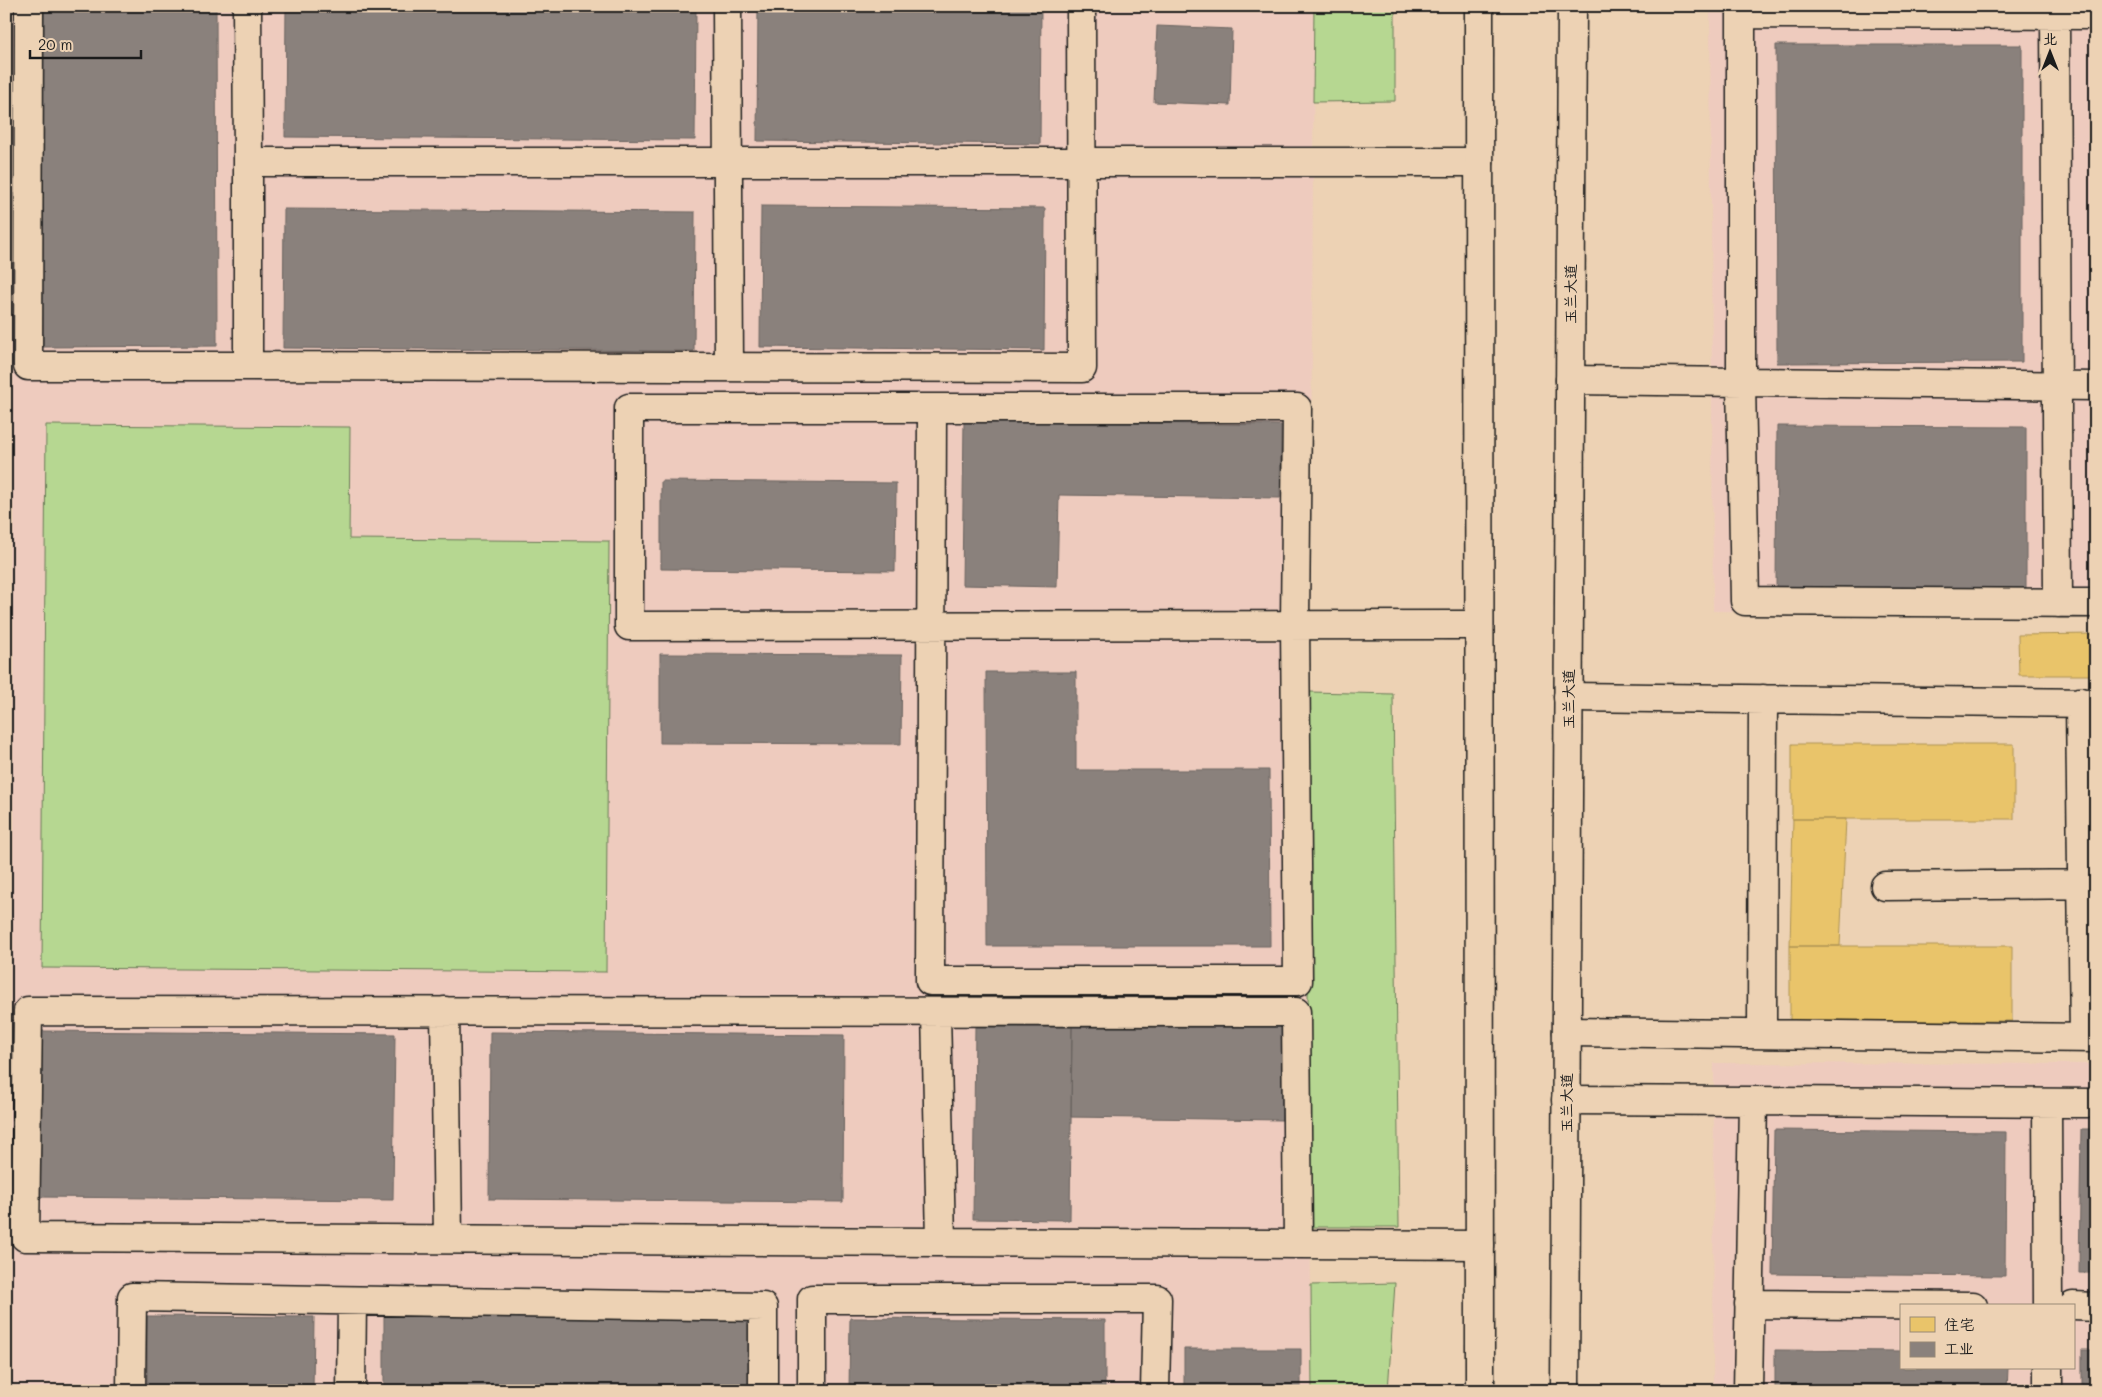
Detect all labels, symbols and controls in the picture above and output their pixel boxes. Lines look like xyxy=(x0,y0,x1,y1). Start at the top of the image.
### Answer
scale bar xyxy=(30,28,141,60)
north arrow xyxy=(2024,28,2074,78)
text: 北 xyxy=(2043,29,2057,48)
text: 20 m xyxy=(38,34,72,54)
street label: 玉兰大道 xyxy=(1560,264,1580,324)
street label: 玉兰大道 xyxy=(1558,669,1578,729)
street label: 玉兰大道 xyxy=(1556,1073,1576,1133)
legend xyxy=(1900,1304,2074,1370)
text: 住宅 xyxy=(1944,1314,1974,1334)
text: 工业 xyxy=(1944,1338,1974,1358)

